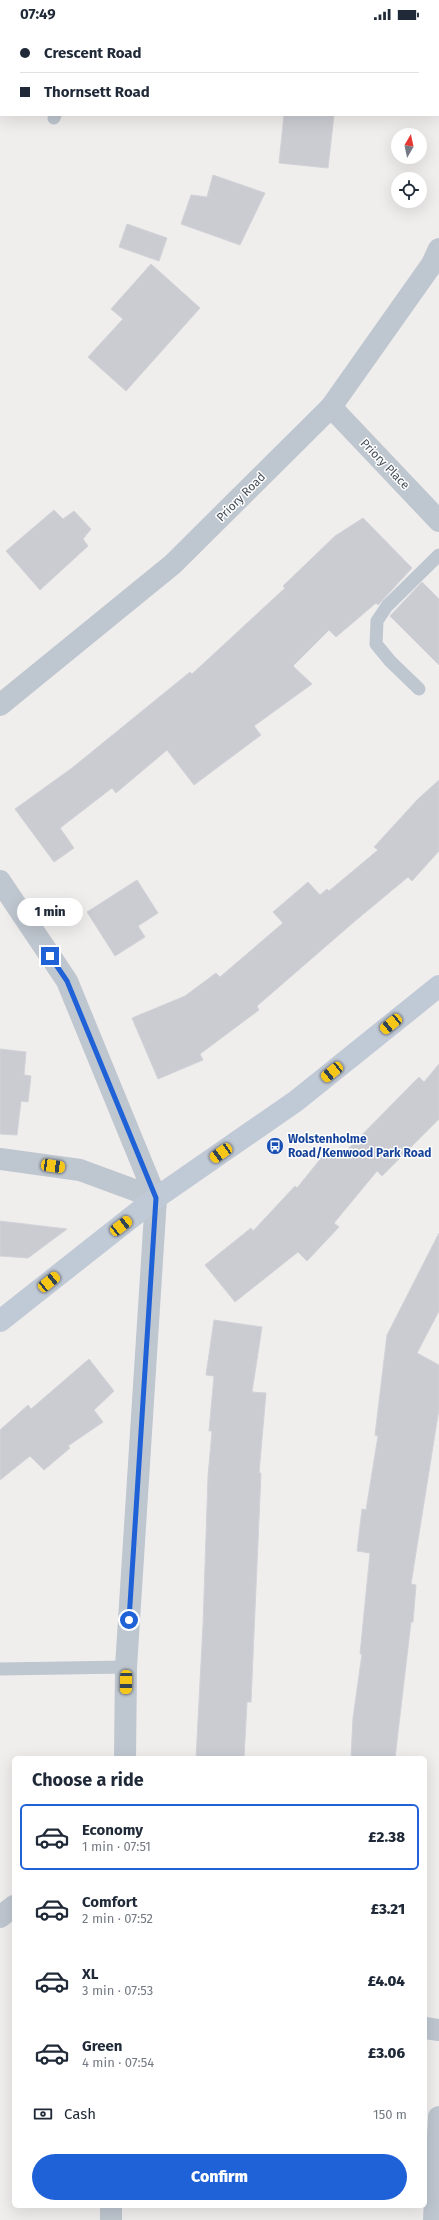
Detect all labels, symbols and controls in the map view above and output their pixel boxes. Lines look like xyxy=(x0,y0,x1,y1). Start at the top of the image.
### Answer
text: 07:49 xyxy=(20,5,56,23)
text: Crescent Road xyxy=(44,44,142,62)
text: Thornsett Road xyxy=(44,83,150,101)
north arrow xyxy=(391,128,427,164)
map controls xyxy=(391,128,427,208)
button: locate xyxy=(391,172,427,208)
street label: Priory Place xyxy=(358,436,412,492)
street label: Priory Road xyxy=(214,470,268,524)
callout: 1 min xyxy=(17,898,83,926)
text: 1 min xyxy=(34,904,66,919)
route end xyxy=(41,947,59,965)
car xyxy=(378,1012,404,1036)
car xyxy=(319,1060,345,1084)
place label: Wolstenholme Road/Kenwood Park Road xyxy=(288,1132,431,1160)
bus stop icon: Wolstenholme Road/Kenwood Park Road xyxy=(265,1136,285,1156)
car xyxy=(208,1141,234,1165)
car xyxy=(40,1158,66,1174)
car xyxy=(108,1214,134,1238)
car xyxy=(36,1270,62,1294)
route start xyxy=(120,1611,138,1629)
car xyxy=(120,1670,132,1694)
text: Choose a ride xyxy=(32,1769,144,1791)
icon: car xyxy=(34,1819,70,1855)
text: Economy xyxy=(82,1821,143,1839)
text: £2.38 xyxy=(368,1828,405,1846)
text: 1 min · 07:51 xyxy=(82,1839,151,1854)
icon: car xyxy=(34,1891,70,1927)
text: Comfort xyxy=(82,1893,138,1911)
text: £3.21 xyxy=(371,1900,405,1918)
text: 2 min · 07:52 xyxy=(82,1911,153,1926)
icon: car xyxy=(34,1963,70,1999)
text: XL xyxy=(82,1965,98,1983)
text: £4.04 xyxy=(368,1972,405,1990)
text: 3 min · 07:53 xyxy=(82,1983,153,1998)
icon: car xyxy=(34,2035,70,2071)
text: Green xyxy=(82,2037,122,2055)
text: £3.06 xyxy=(368,2044,405,2062)
text: 4 min · 07:54 xyxy=(82,2055,154,2070)
icon: cash xyxy=(32,2103,54,2125)
text: Cash xyxy=(64,2105,96,2123)
text: 150 m xyxy=(373,2107,407,2122)
button: Confirm xyxy=(32,2154,407,2200)

